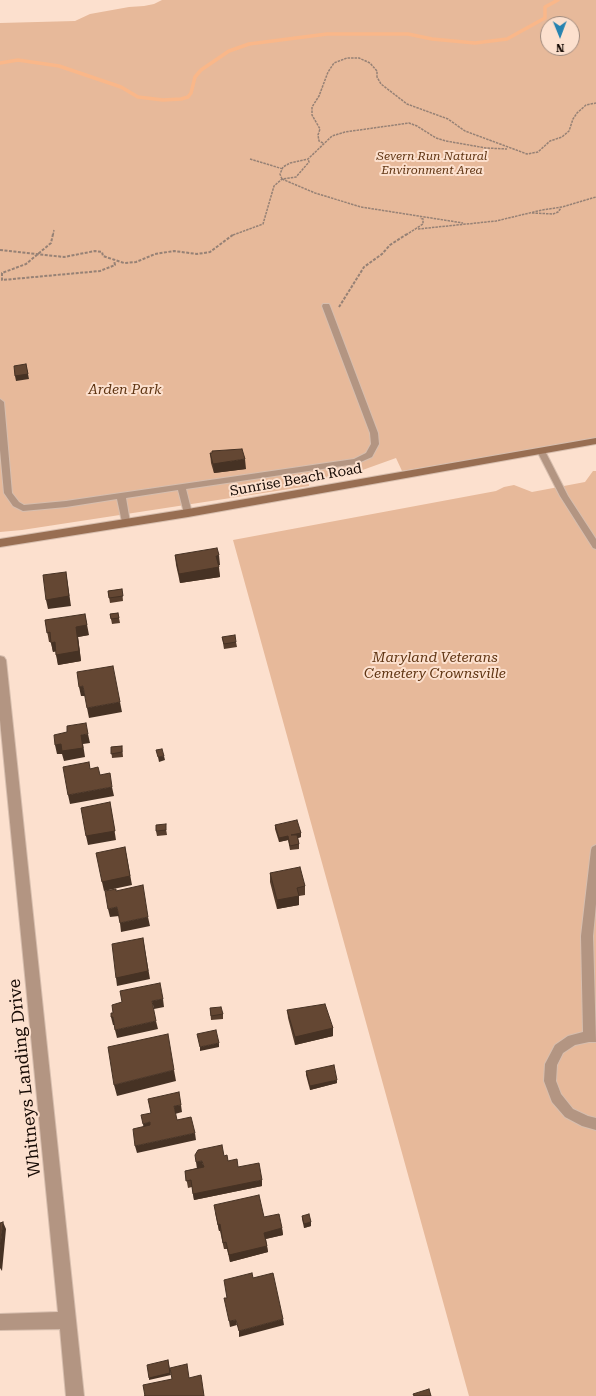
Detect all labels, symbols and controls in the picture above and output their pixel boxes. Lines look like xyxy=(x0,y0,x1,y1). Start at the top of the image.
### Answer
north arrow xyxy=(540,16,580,56)
text: N xyxy=(556,41,565,54)
park label: Severn Run Natural Environment Area xyxy=(377,149,487,177)
park label: Arden Park xyxy=(88,382,162,398)
street label: Sunrise Beach Road xyxy=(229,460,363,500)
park label: Maryland Veterans Cemetery Crownsville xyxy=(364,650,506,682)
street label: Whitneys Landing Drive xyxy=(4,978,46,1178)

